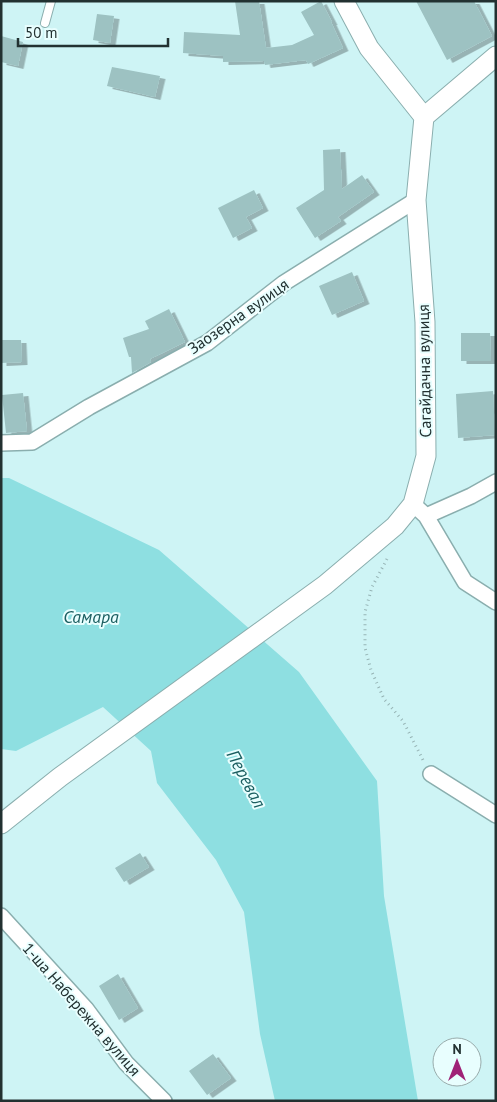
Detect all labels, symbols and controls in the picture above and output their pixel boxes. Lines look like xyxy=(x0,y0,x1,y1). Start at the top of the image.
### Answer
scale bar xyxy=(18,15,168,47)
text: 50 m xyxy=(25,23,58,42)
street label: Заозерна вулиця xyxy=(184,274,292,358)
street label: Сагайдачна вулиця xyxy=(413,304,435,438)
water label: Самара xyxy=(63,605,119,628)
water label: Перевал xyxy=(222,746,271,812)
street label: 1-ша Набережна вулиця xyxy=(19,938,145,1080)
north arrow xyxy=(432,1037,482,1087)
text: N xyxy=(452,1040,462,1058)

